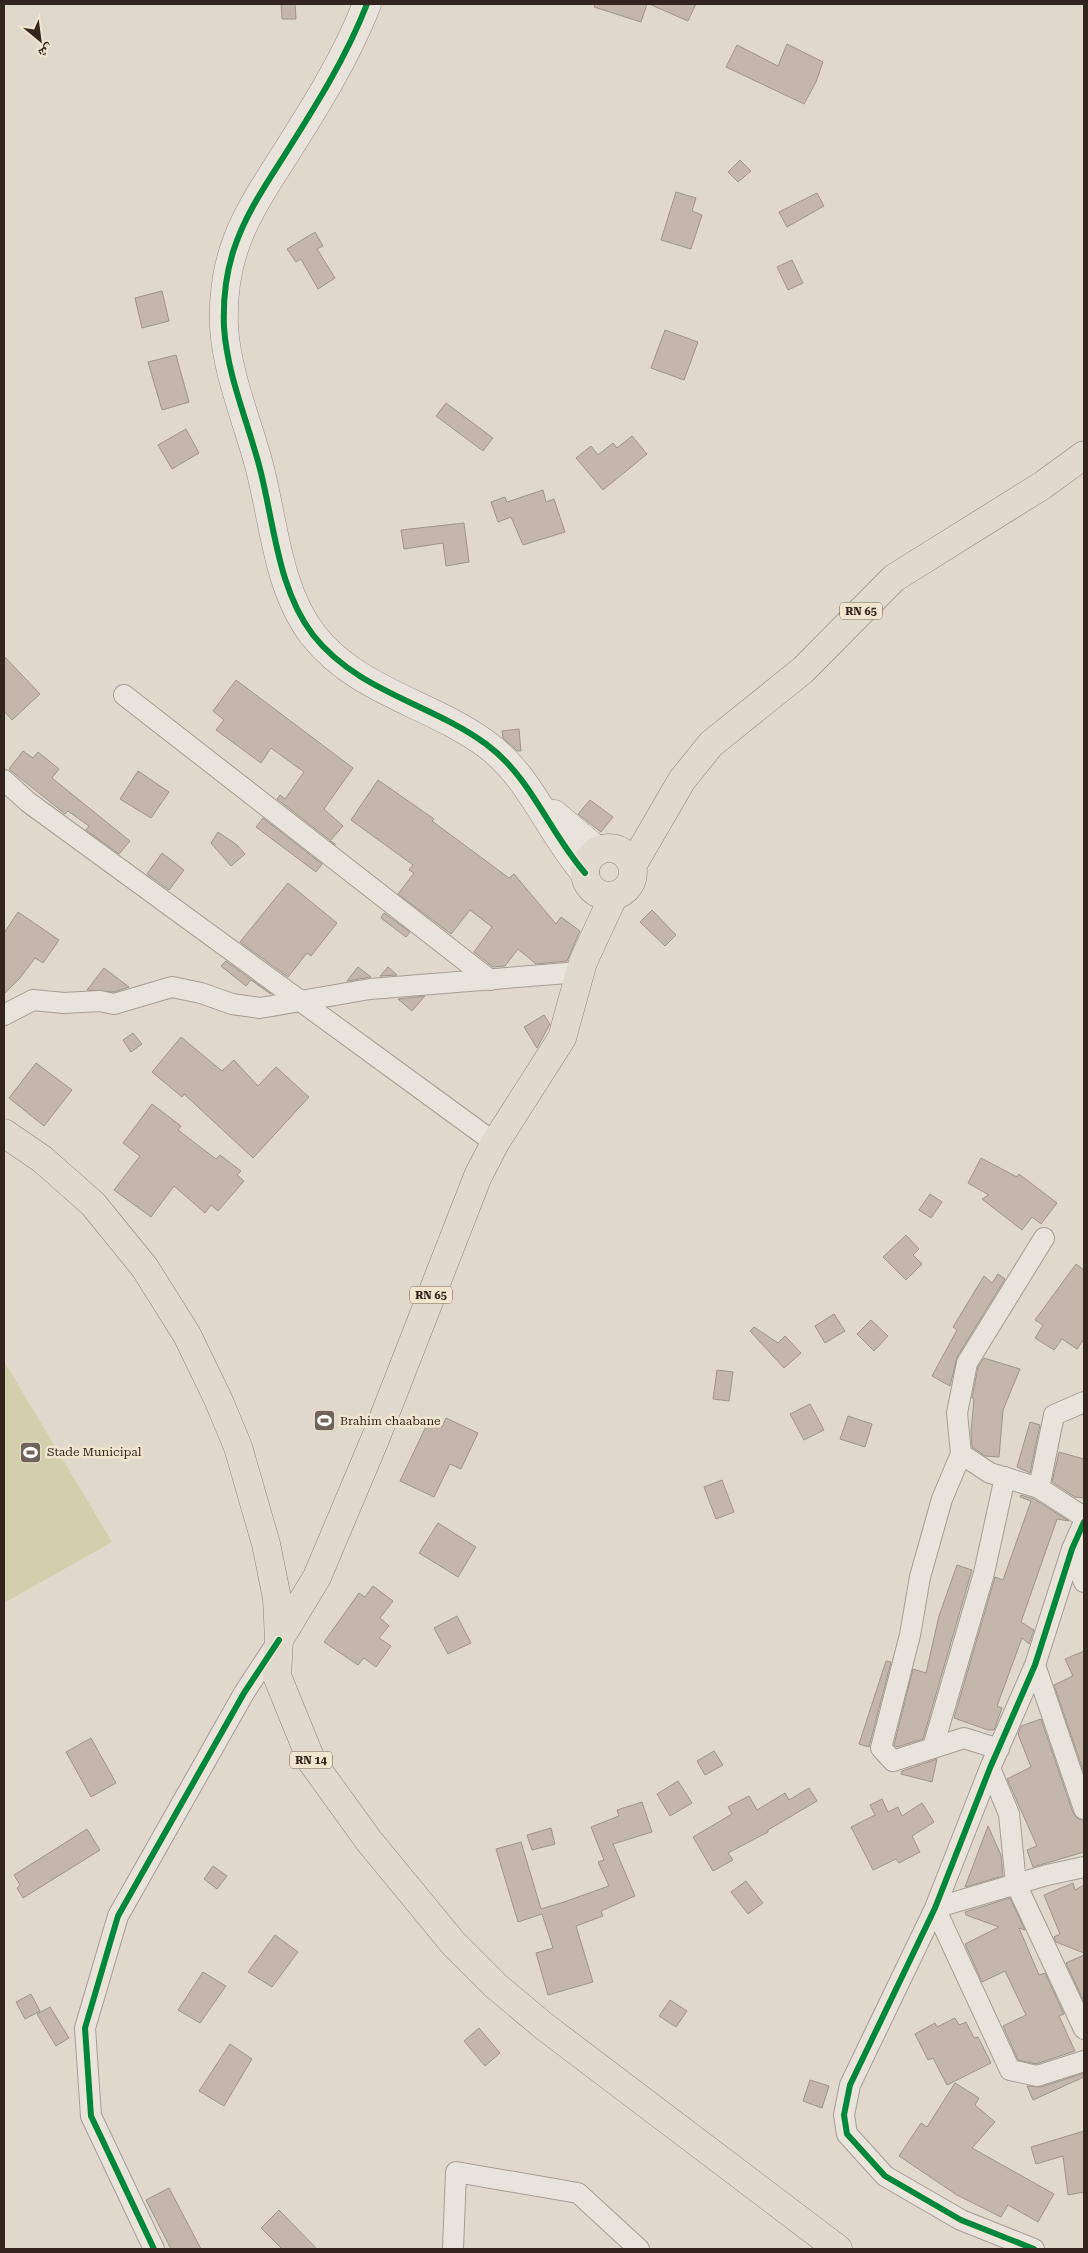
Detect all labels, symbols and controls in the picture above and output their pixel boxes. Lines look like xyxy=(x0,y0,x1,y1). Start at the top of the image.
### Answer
north arrow xyxy=(15,15,65,65)
text: ش xyxy=(35,40,57,62)
road number: RN 65 xyxy=(840,602,882,620)
road number: RN 65 xyxy=(410,1286,452,1304)
sports icon: Brahim chaabane xyxy=(312,1409,336,1433)
place label: Brahim chaabane xyxy=(340,1414,441,1428)
sports icon: Stade Municipal xyxy=(19,1440,43,1464)
place label: Stade Municipal xyxy=(47,1445,142,1459)
road number: RN 14 xyxy=(290,1752,332,1768)

